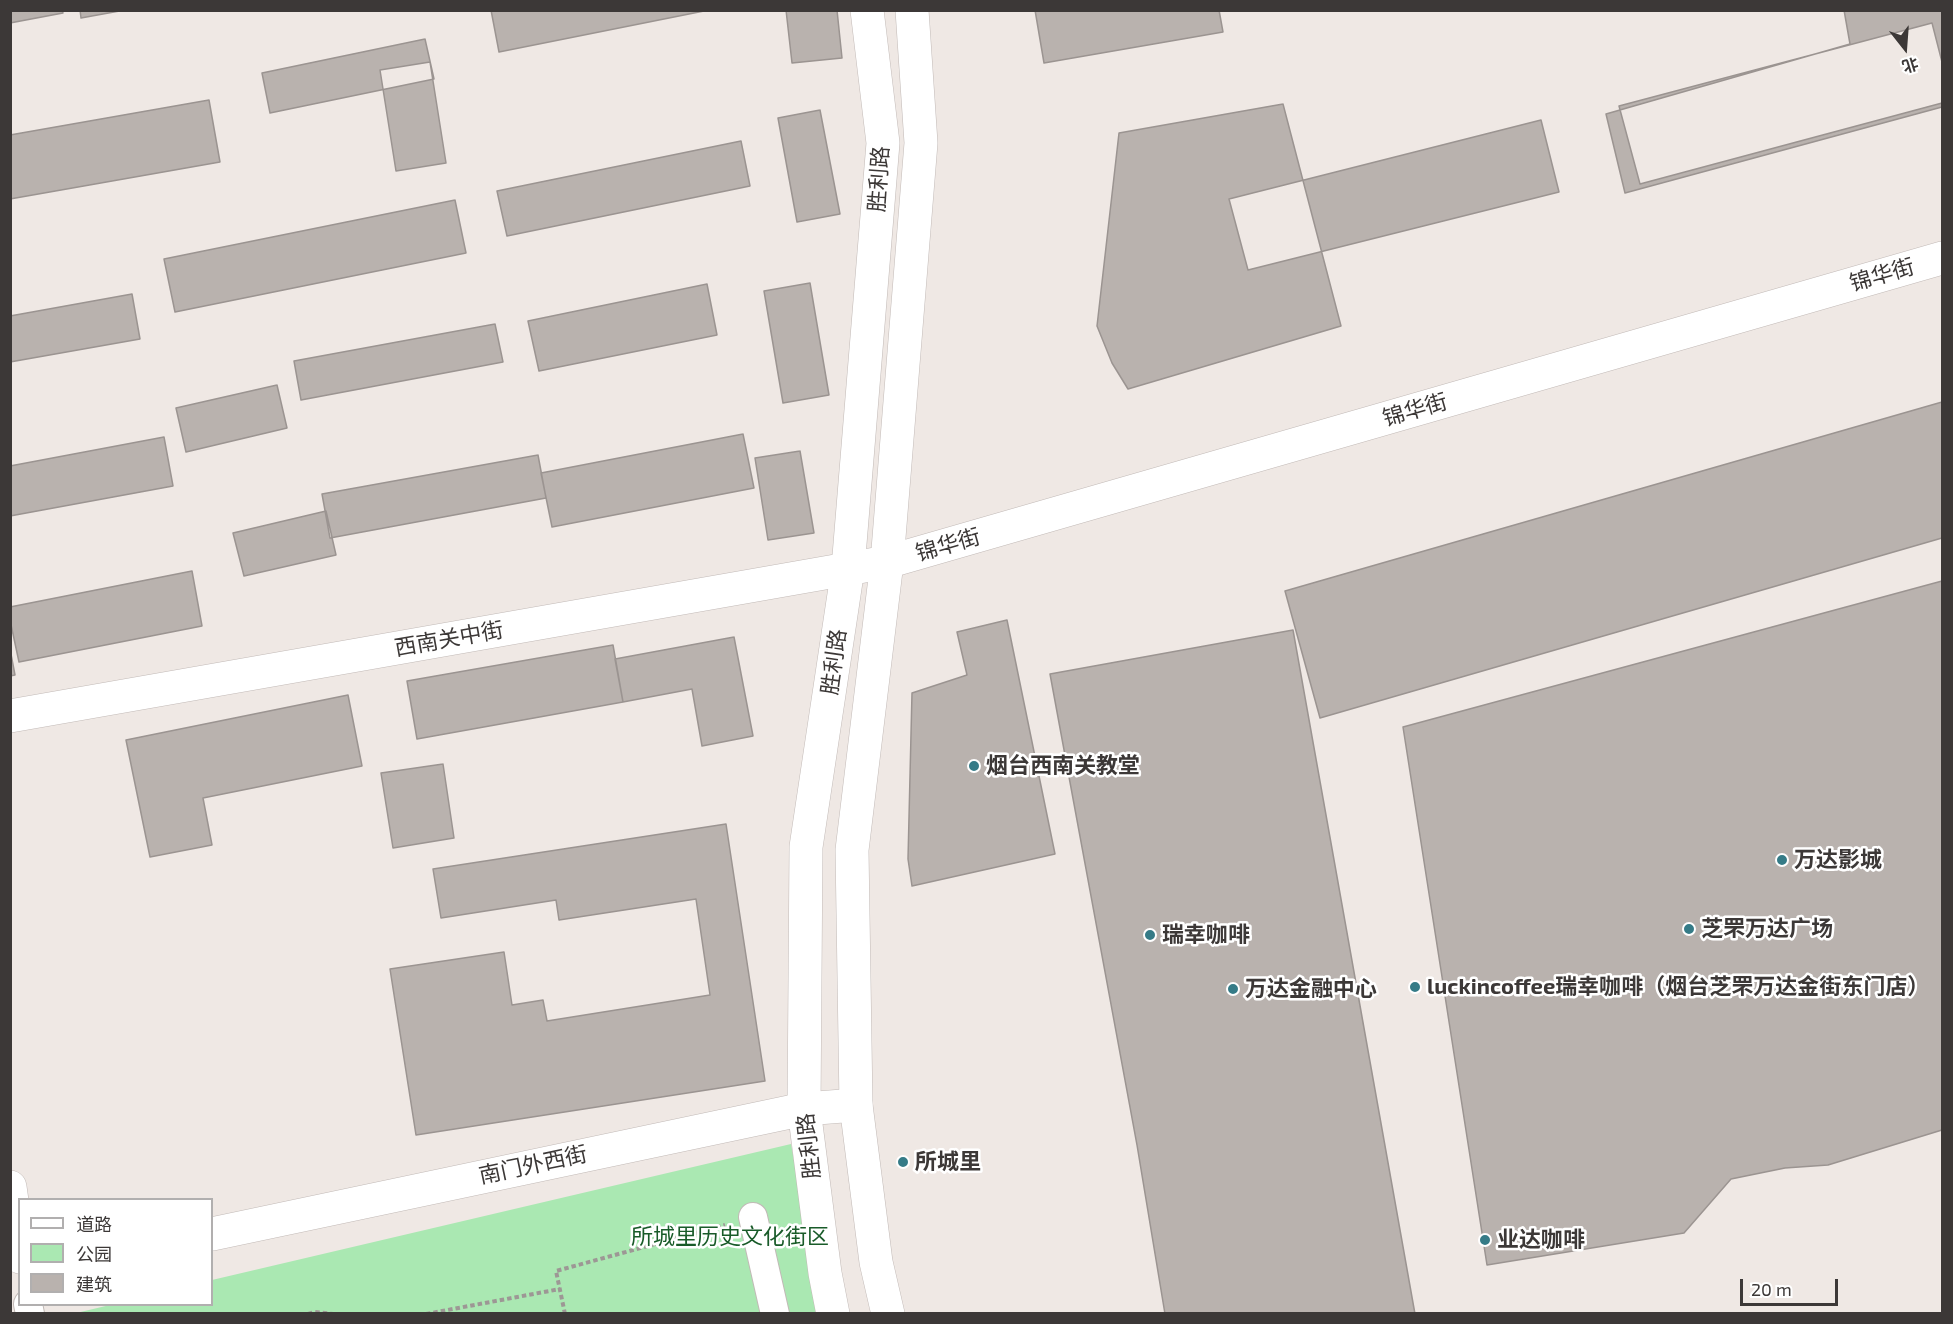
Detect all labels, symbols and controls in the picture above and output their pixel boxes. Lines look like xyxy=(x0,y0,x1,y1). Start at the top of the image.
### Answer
north arrow xyxy=(1875,18,1935,78)
text: 北 xyxy=(1900,54,1921,77)
street label: 胜利路 xyxy=(864,145,894,213)
street label: 锦华街 xyxy=(1847,253,1917,297)
street label: 锦华街 xyxy=(1380,388,1450,432)
street label: 锦华街 xyxy=(913,523,983,567)
street label: 西南关中街 xyxy=(393,616,505,662)
street label: 胜利路 xyxy=(816,627,852,697)
place label: 烟台西南关教堂 xyxy=(986,753,1140,779)
marker: 烟台西南关教堂 xyxy=(967,759,981,773)
place label: 万达影城 xyxy=(1794,847,1882,873)
marker: 万达影城 xyxy=(1775,853,1789,867)
place label: 芝罘万达广场 xyxy=(1701,916,1833,942)
place label: 瑞幸咖啡 xyxy=(1162,922,1250,948)
marker: 芝罘万达广场 xyxy=(1682,922,1696,936)
marker: 瑞幸咖啡 xyxy=(1143,928,1157,942)
place label: luckincoffee瑞幸咖啡（烟台芝罘万达金街东门店） xyxy=(1427,974,1929,1000)
place label: 万达金融中心 xyxy=(1245,976,1377,1002)
marker: luckincoffee瑞幸咖啡（烟台芝罘万达金街东门店） xyxy=(1408,980,1422,994)
marker: 万达金融中心 xyxy=(1226,982,1240,996)
street label: 胜利路 xyxy=(792,1112,826,1180)
street label: 南门外西街 xyxy=(476,1141,590,1189)
place label: 所城里 xyxy=(915,1149,981,1175)
marker: 所城里 xyxy=(896,1155,910,1169)
legend xyxy=(18,1198,213,1306)
text: 道路 xyxy=(76,1213,112,1235)
park label: 所城里历史文化街区 xyxy=(631,1224,829,1250)
place label: 业达咖啡 xyxy=(1497,1227,1585,1253)
marker: 业达咖啡 xyxy=(1478,1233,1492,1247)
text: 公园 xyxy=(76,1243,112,1265)
scale bar xyxy=(1743,1267,1840,1305)
text: 建筑 xyxy=(76,1273,112,1295)
text: 20 m xyxy=(1751,1278,1792,1300)

